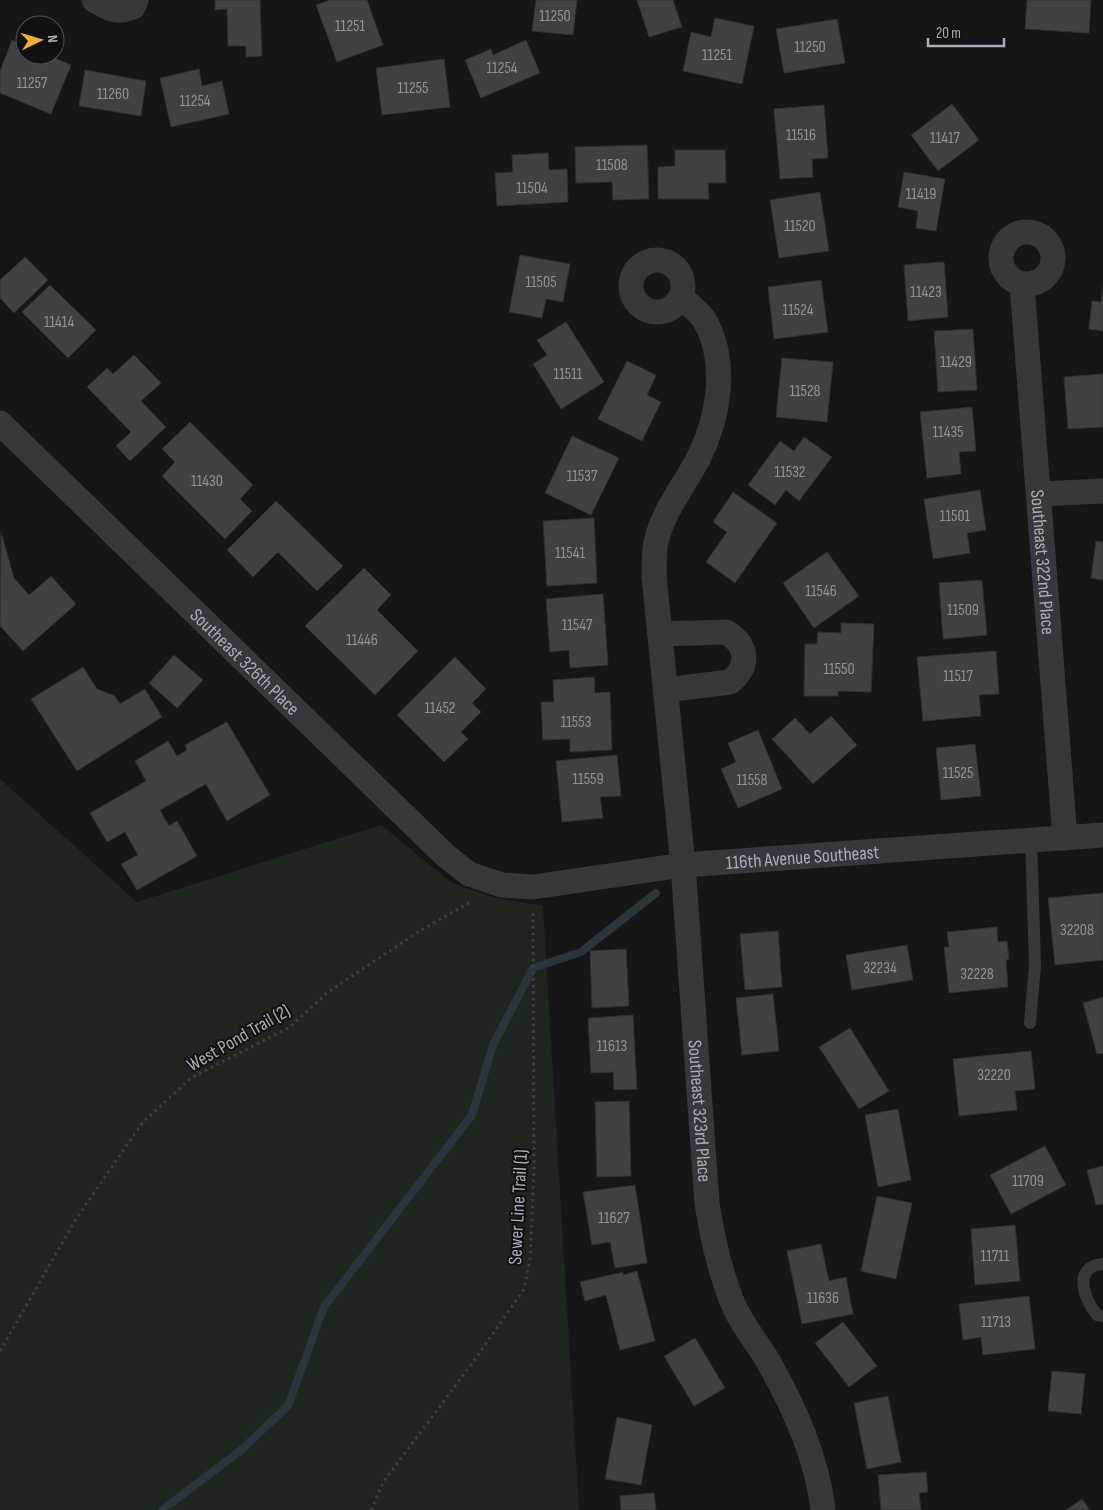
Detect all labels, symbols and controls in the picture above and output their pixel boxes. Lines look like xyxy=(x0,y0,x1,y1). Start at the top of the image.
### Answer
house number: 11250 xyxy=(539,7,571,26)
north arrow xyxy=(15,15,65,65)
scale bar xyxy=(928,15,1004,47)
house number: 11251 xyxy=(335,17,365,36)
text: 20 m xyxy=(936,24,961,43)
text: N xyxy=(44,34,61,43)
house number: 11250 xyxy=(794,38,826,57)
house number: 11251 xyxy=(702,46,732,65)
house number: 11254 xyxy=(486,59,518,78)
house number: 11257 xyxy=(17,74,48,93)
house number: 11255 xyxy=(398,79,428,98)
house number: 11260 xyxy=(97,85,129,104)
house number: 11254 xyxy=(179,92,211,111)
house number: 11516 xyxy=(786,126,816,145)
house number: 11417 xyxy=(930,129,961,148)
house number: 11508 xyxy=(596,156,628,175)
house number: 11504 xyxy=(516,179,548,198)
house number: 11419 xyxy=(906,185,936,204)
house number: 11520 xyxy=(784,217,816,236)
house number: 11505 xyxy=(525,273,557,292)
house number: 11423 xyxy=(910,283,942,302)
house number: 11524 xyxy=(783,301,814,320)
house number: 11414 xyxy=(44,313,74,332)
house number: 11429 xyxy=(940,353,972,372)
house number: 11511 xyxy=(554,365,583,384)
house number: 11528 xyxy=(789,382,821,401)
house number: 11435 xyxy=(932,423,964,442)
house number: 11532 xyxy=(775,463,805,482)
house number: 11537 xyxy=(567,467,598,486)
house number: 11430 xyxy=(191,472,223,491)
street label: Southeast 322nd Place xyxy=(1025,489,1059,636)
house number: 11501 xyxy=(940,507,971,526)
house number: 11541 xyxy=(555,544,585,563)
house number: 11546 xyxy=(805,582,837,601)
house number: 11509 xyxy=(947,601,979,620)
street label: Southeast 326th Place xyxy=(185,604,304,721)
house number: 11547 xyxy=(562,616,593,635)
house number: 11446 xyxy=(346,631,378,650)
house number: 11550 xyxy=(823,660,855,679)
house number: 11517 xyxy=(943,667,973,686)
house number: 11452 xyxy=(425,699,455,718)
house number: 11553 xyxy=(561,713,591,732)
house number: 11525 xyxy=(943,764,973,783)
house number: 11559 xyxy=(572,770,604,789)
house number: 11558 xyxy=(736,771,768,790)
street label: 116th Avenue Southeast xyxy=(725,841,880,875)
house number: 32208 xyxy=(1060,921,1094,940)
house number: 32234 xyxy=(863,959,897,978)
house number: 32228 xyxy=(960,965,994,984)
street label: West Pond Trail (2) xyxy=(183,1000,294,1077)
house number: 11613 xyxy=(597,1037,627,1056)
street label: Southeast 323rd Place xyxy=(682,1039,715,1183)
house number: 32220 xyxy=(977,1066,1011,1085)
street label: Sewer Line Trail (1) xyxy=(504,1149,533,1265)
house number: 11709 xyxy=(1012,1172,1044,1191)
house number: 11627 xyxy=(598,1209,630,1228)
house number: 11711 xyxy=(981,1247,1010,1266)
house number: 11636 xyxy=(807,1289,839,1308)
house number: 11713 xyxy=(981,1313,1011,1332)

